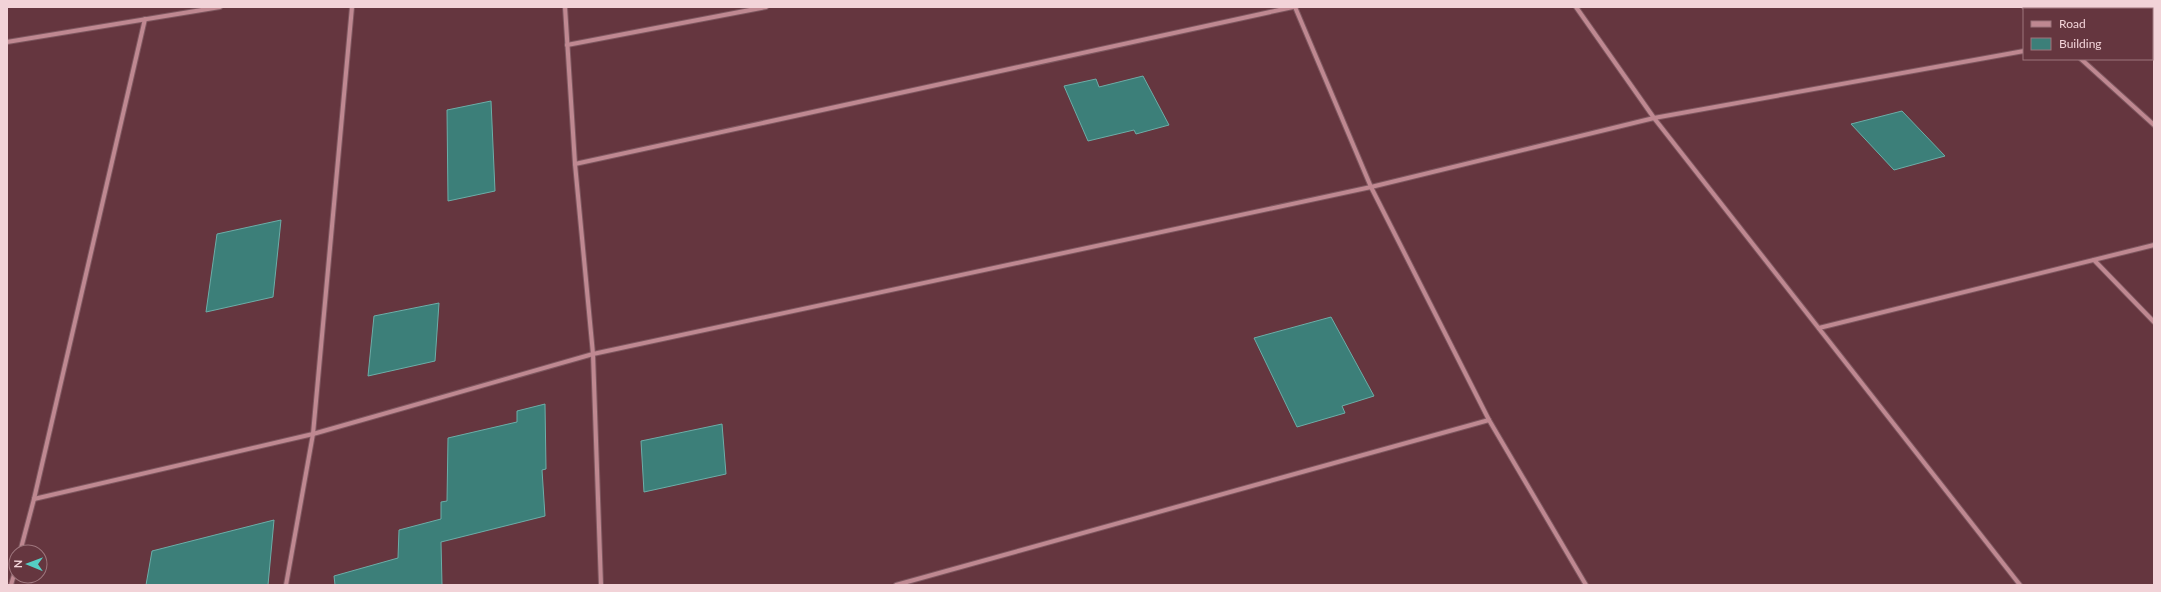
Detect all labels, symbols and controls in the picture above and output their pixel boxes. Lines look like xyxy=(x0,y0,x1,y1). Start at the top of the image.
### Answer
legend xyxy=(2023,8,2153,60)
text: Road xyxy=(2059,16,2086,31)
text: Building xyxy=(2059,36,2102,51)
north arrow xyxy=(8,544,48,584)
text: N xyxy=(11,559,24,568)

